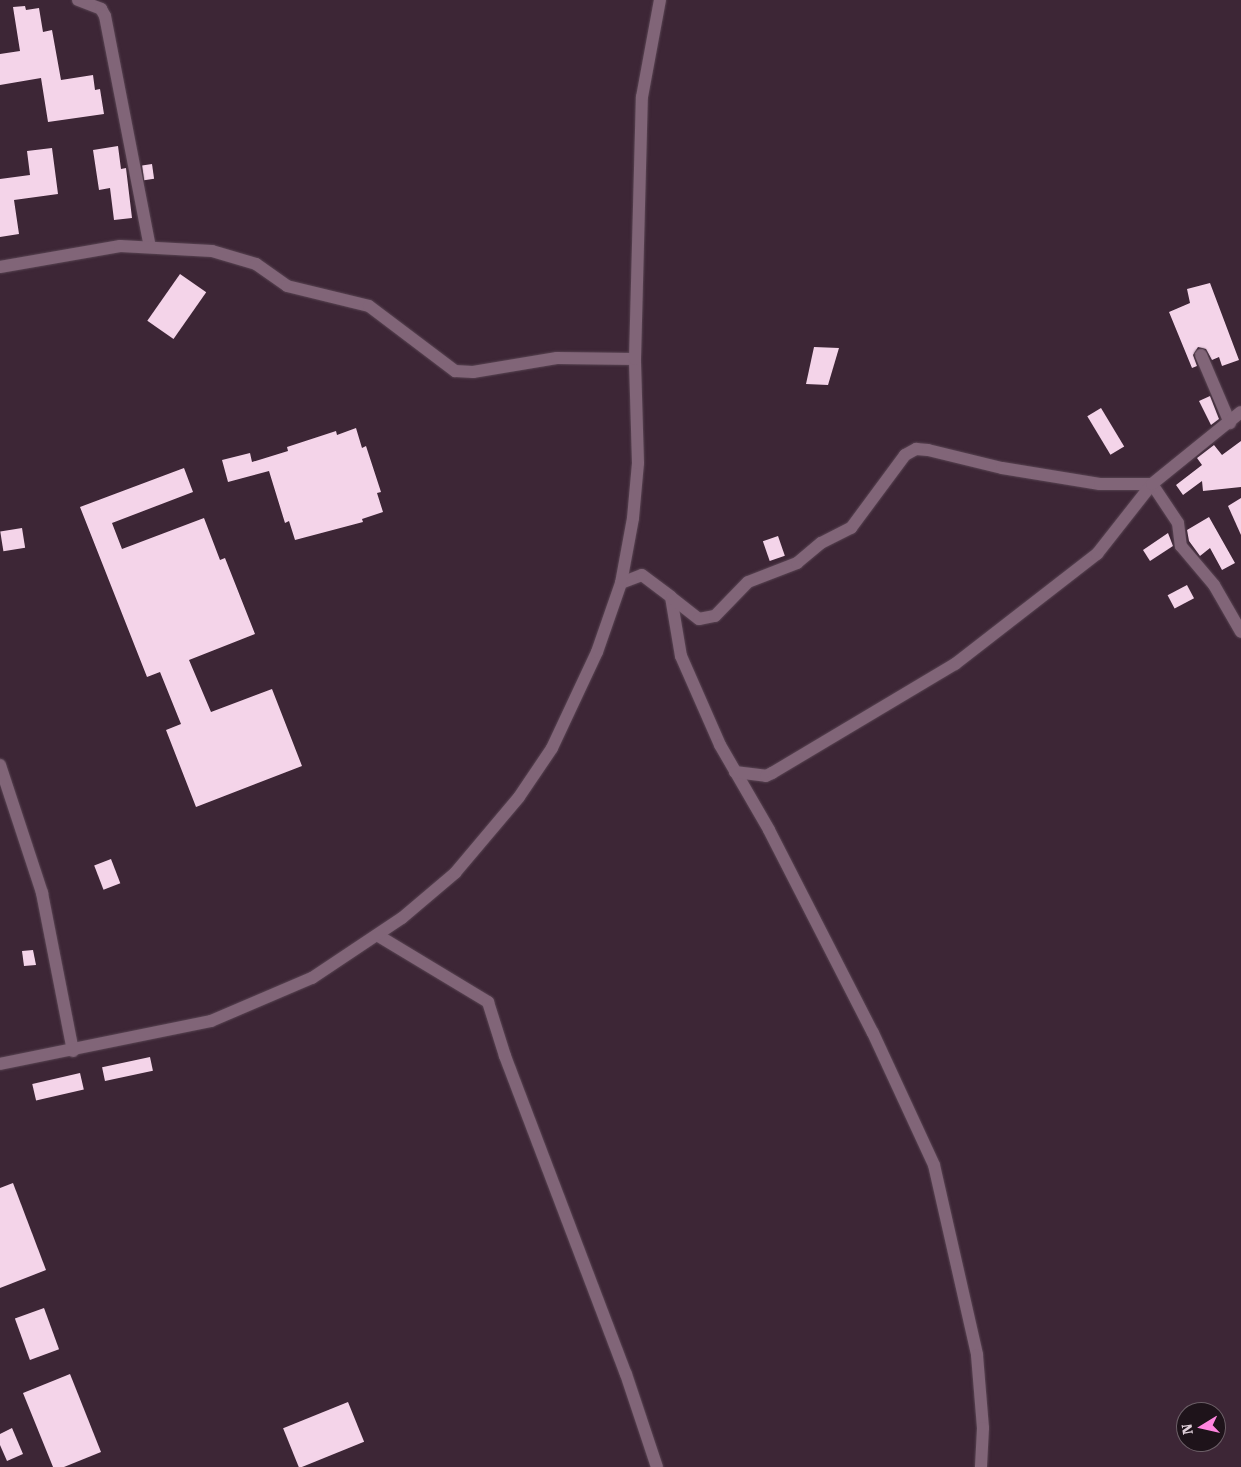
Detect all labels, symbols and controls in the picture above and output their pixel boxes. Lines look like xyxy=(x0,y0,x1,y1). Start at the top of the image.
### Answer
north arrow xyxy=(1176,1402,1226,1452)
text: N xyxy=(1178,1423,1196,1436)

